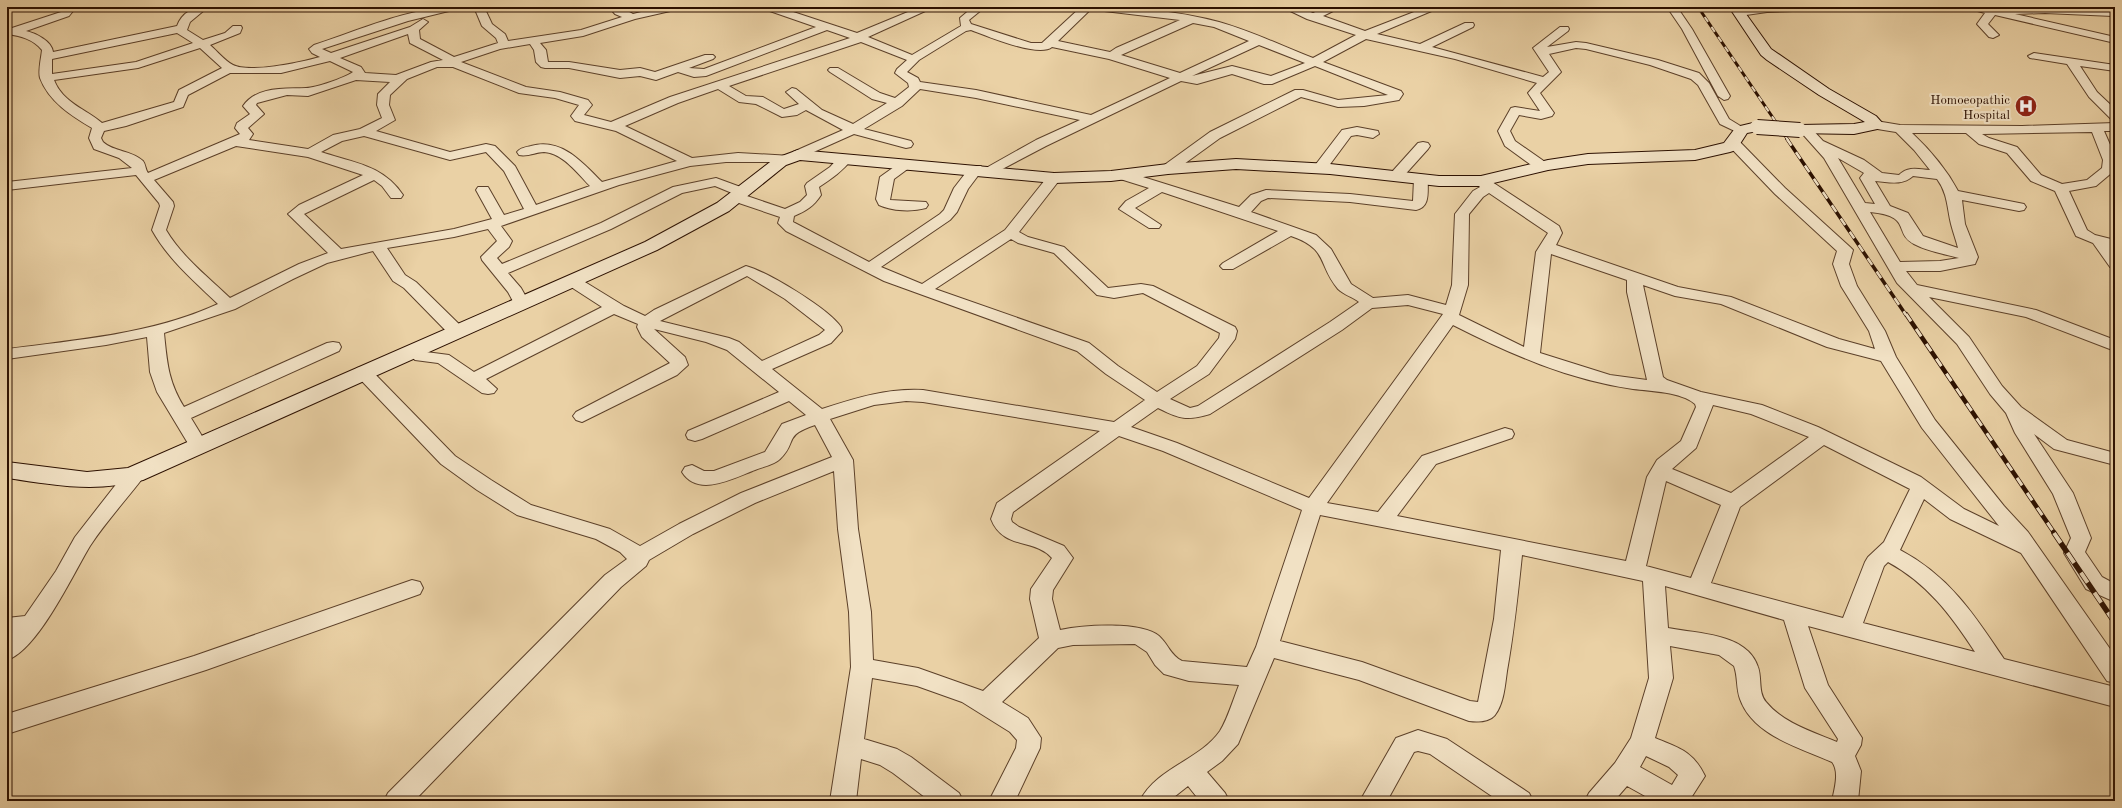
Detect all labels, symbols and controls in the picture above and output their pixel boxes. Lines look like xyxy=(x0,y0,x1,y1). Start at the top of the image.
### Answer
hospital icon: Homoeopathic Hospital xyxy=(2013,93,2039,119)
place label: Homoeopathic Hospital xyxy=(1930,94,2010,122)

